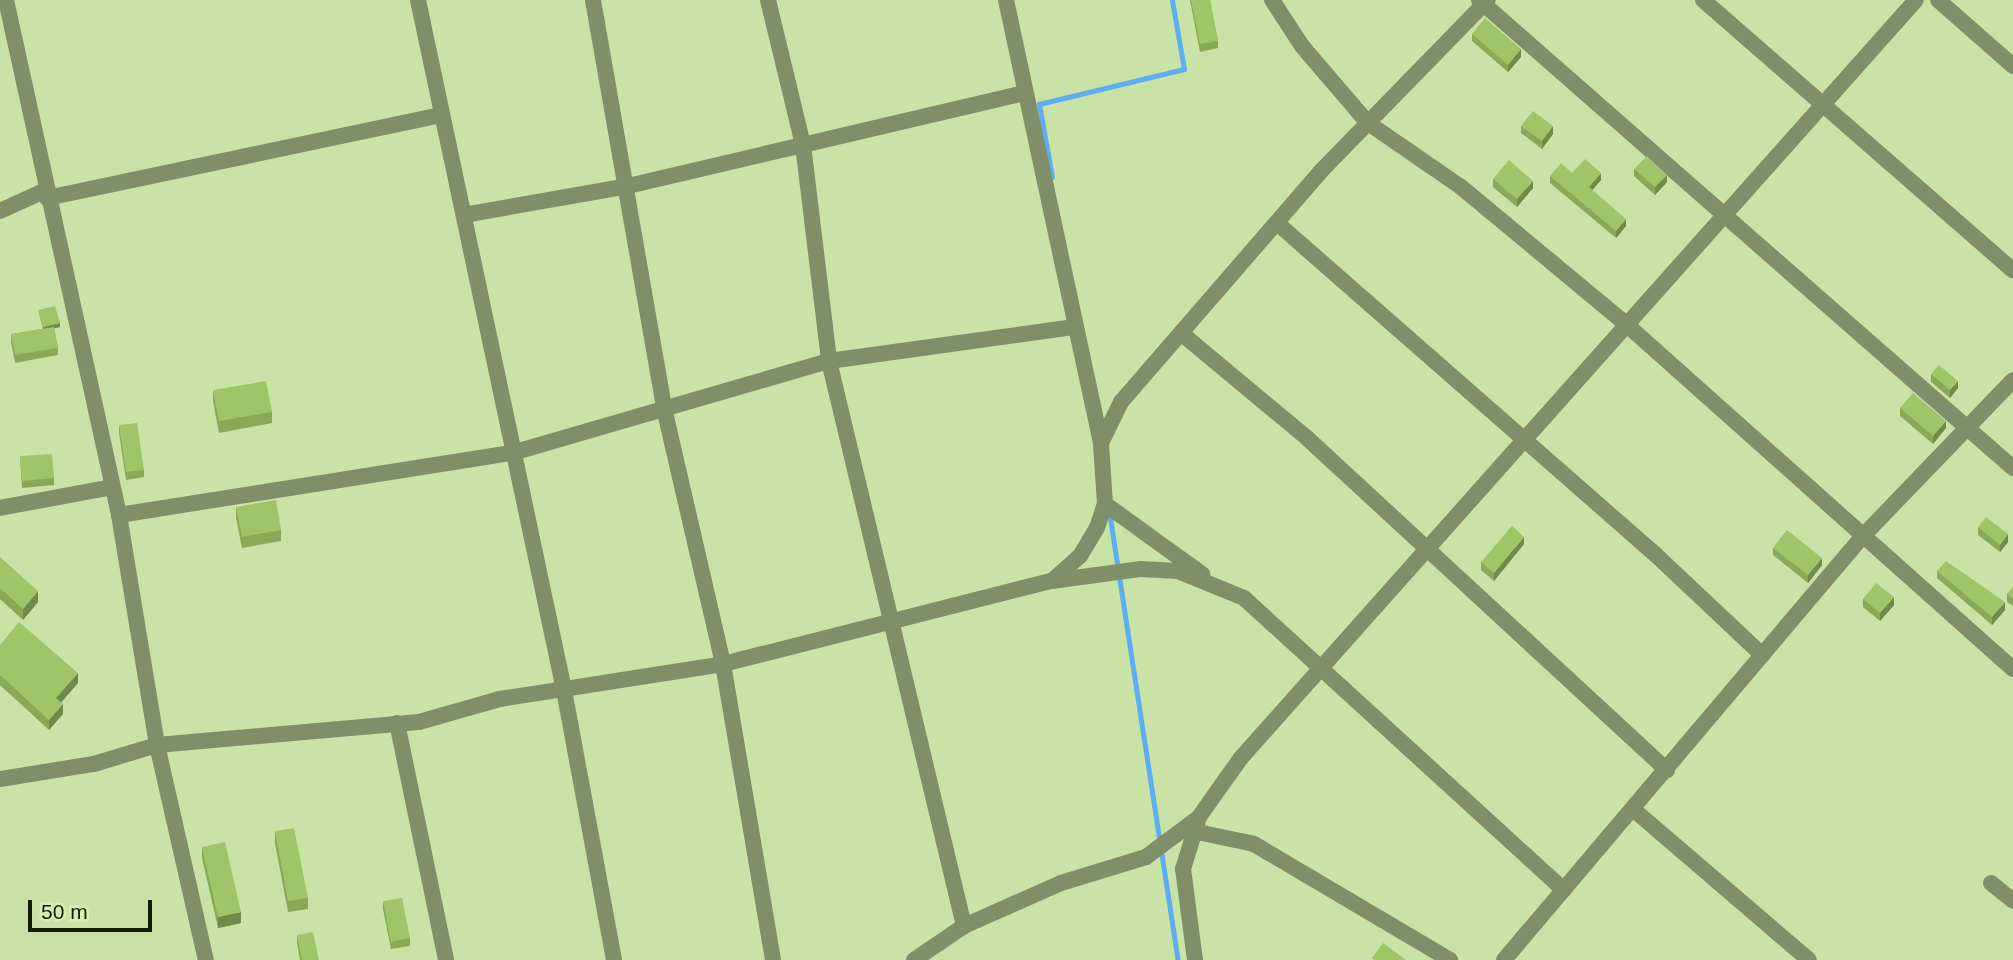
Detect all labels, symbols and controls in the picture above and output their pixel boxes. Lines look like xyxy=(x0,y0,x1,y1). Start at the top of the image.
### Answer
scale bar xyxy=(32,886,156,930)
text: 50 m xyxy=(41,900,88,923)

